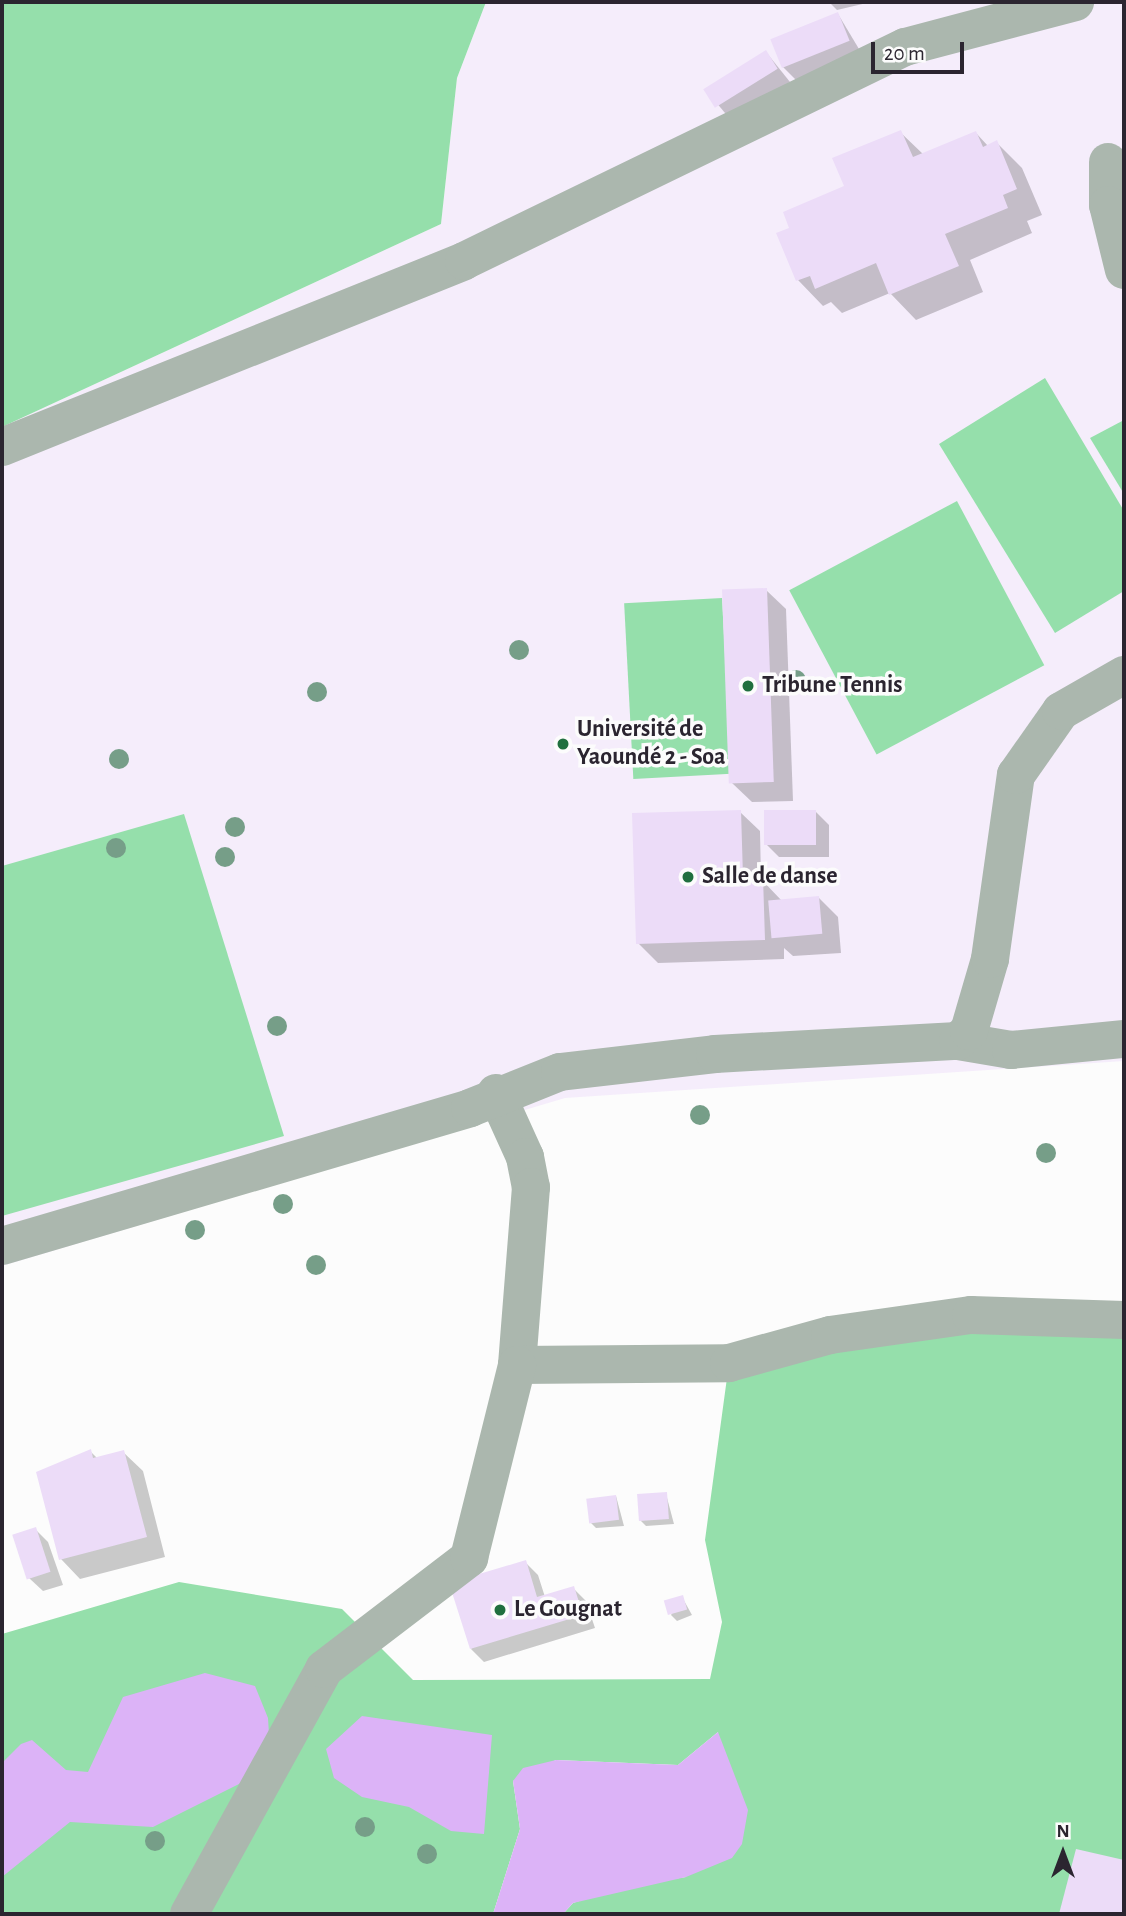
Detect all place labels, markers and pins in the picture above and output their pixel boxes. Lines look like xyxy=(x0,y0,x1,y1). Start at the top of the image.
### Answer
place label: Tribune Tennis xyxy=(762,672,903,700)
marker: Tribune Tennis xyxy=(740,678,756,694)
place label: Université de Yaoundé 2 - Soa xyxy=(577,716,726,772)
marker: Université de Yaoundé 2 - Soa xyxy=(555,736,571,752)
place label: Salle de danse xyxy=(702,863,838,891)
marker: Salle de danse xyxy=(680,869,696,885)
place label: Le Gougnat xyxy=(514,1596,622,1624)
marker: Le Gougnat xyxy=(492,1602,508,1618)

